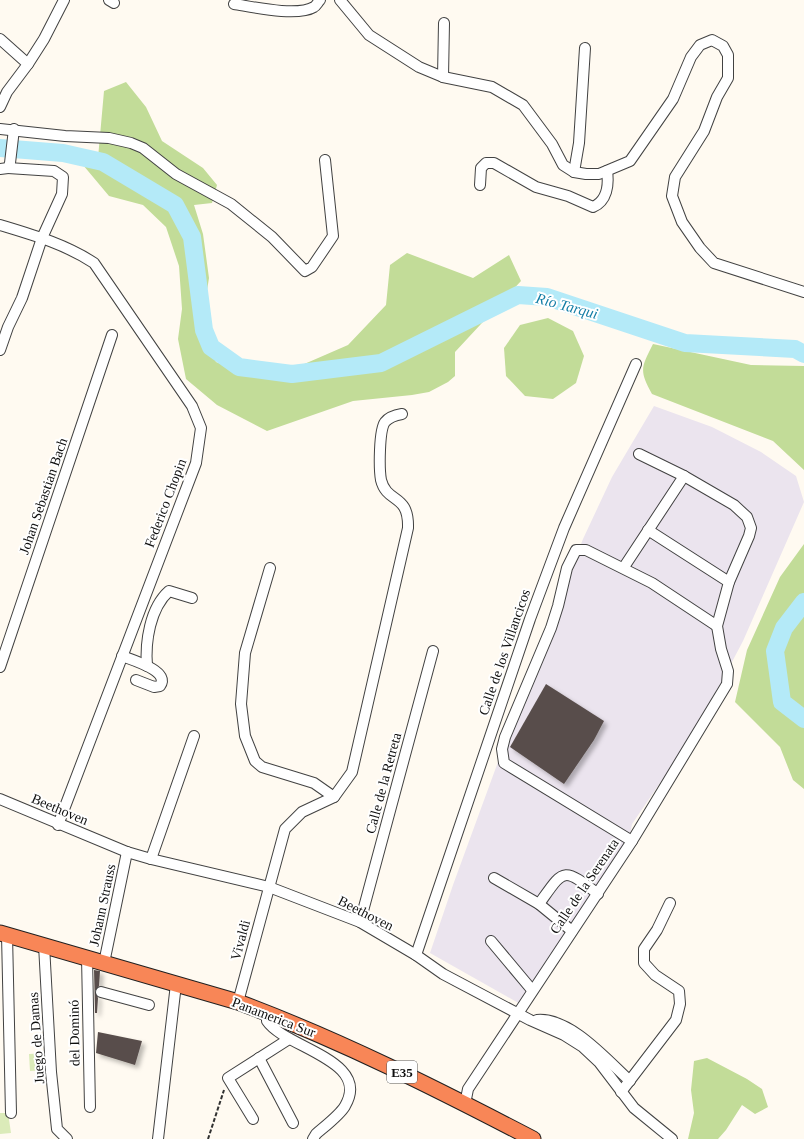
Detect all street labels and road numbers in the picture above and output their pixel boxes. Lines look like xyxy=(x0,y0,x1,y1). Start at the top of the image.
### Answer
street label: Johan Sebastian Bach xyxy=(17,436,70,556)
street label: Federico Chopin xyxy=(142,457,189,550)
street label: Calle de los Villancicos xyxy=(476,587,533,717)
street label: Calle de la Retreta xyxy=(363,730,404,835)
street label: Beethoven xyxy=(29,791,90,828)
street label: Calle de la Serenata xyxy=(547,835,622,937)
street label: Johann Strauss xyxy=(86,863,119,948)
street label: Beethoven xyxy=(336,893,396,934)
street label: Vivaldi xyxy=(228,918,253,962)
street label: Juego de Damas xyxy=(26,992,47,1084)
street label: Panamerica Sur xyxy=(230,995,318,1040)
street label: del Dominó xyxy=(66,1000,83,1066)
road number: E35 xyxy=(387,1061,417,1083)

